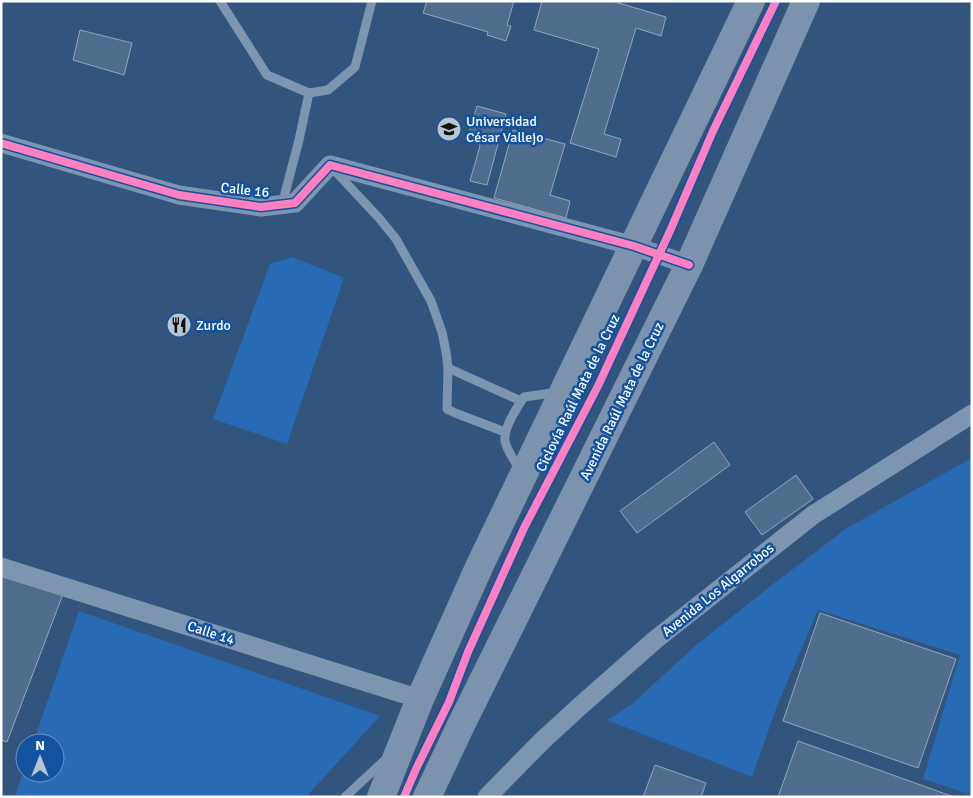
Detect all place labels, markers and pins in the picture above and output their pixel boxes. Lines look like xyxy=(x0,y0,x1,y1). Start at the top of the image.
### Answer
place label: Universidad César Vallejo xyxy=(466,113,544,146)
school or university icon: Universidad César Vallejo xyxy=(436,116,462,142)
restaurant icon: Zurdo xyxy=(166,312,192,338)
place label: Zurdo xyxy=(196,317,231,334)

